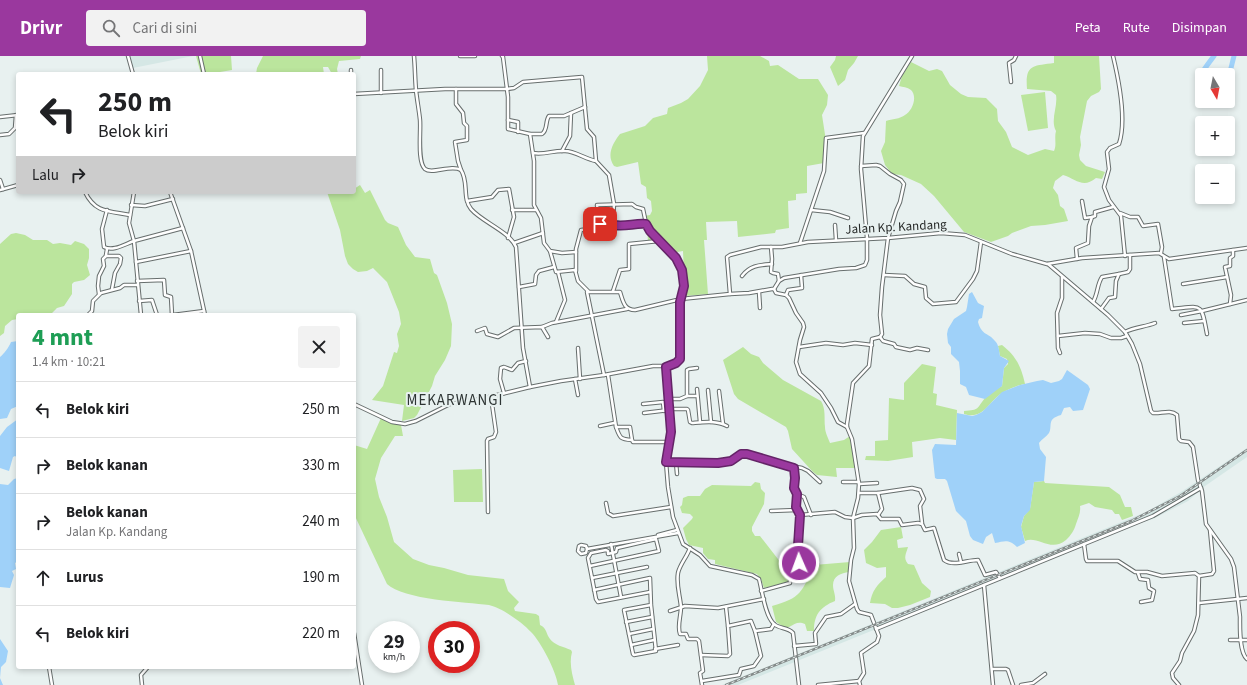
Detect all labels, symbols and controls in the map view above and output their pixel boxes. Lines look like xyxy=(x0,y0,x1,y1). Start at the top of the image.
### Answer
search box xyxy=(86,10,366,46)
text: Drivr xyxy=(20,15,62,42)
icon: search xyxy=(100,17,122,39)
text: Cari di sini xyxy=(132,18,197,39)
text: Peta xyxy=(1075,18,1101,38)
text: Rute xyxy=(1123,18,1150,38)
text: Disimpan xyxy=(1172,18,1227,38)
north arrow xyxy=(1195,68,1235,108)
map controls xyxy=(1195,68,1235,204)
text: 250 m xyxy=(98,82,172,122)
icon: left xyxy=(32,88,84,140)
button: + xyxy=(1195,116,1235,156)
text: Belok kiri xyxy=(98,119,168,144)
icon: right xyxy=(67,164,89,186)
button: − xyxy=(1195,164,1235,204)
text: Lalu xyxy=(32,165,59,186)
pin xyxy=(583,207,617,241)
icon: arrive xyxy=(589,213,611,235)
street label: Jalan Kp. Kandang xyxy=(845,215,948,239)
text: 4 mnt xyxy=(32,320,93,355)
button: close xyxy=(298,326,340,368)
text: 1.4 km · 10:21 xyxy=(32,353,106,371)
district label: MEKARWANGI xyxy=(407,390,503,411)
icon: left xyxy=(32,399,54,421)
text: Belok kiri xyxy=(66,399,129,420)
text: 250 m xyxy=(302,399,340,420)
icon: right xyxy=(32,455,54,477)
text: Belok kanan xyxy=(66,455,148,476)
text: 330 m xyxy=(302,455,340,476)
text: Belok kanan xyxy=(66,502,148,523)
icon: right xyxy=(32,511,54,533)
text: 240 m xyxy=(302,511,340,532)
text: Jalan Kp. Kandang xyxy=(66,523,167,541)
position arrow xyxy=(778,542,820,584)
icon: ahead xyxy=(32,567,54,589)
text: Lurus xyxy=(66,567,103,588)
text: 190 m xyxy=(302,567,340,588)
speed limit sign: 30 xyxy=(428,621,480,673)
icon: left xyxy=(32,623,54,645)
text: Belok kiri xyxy=(66,623,129,644)
text: 220 m xyxy=(302,623,340,644)
text: 29 xyxy=(383,628,405,656)
text: km/h xyxy=(383,650,405,664)

